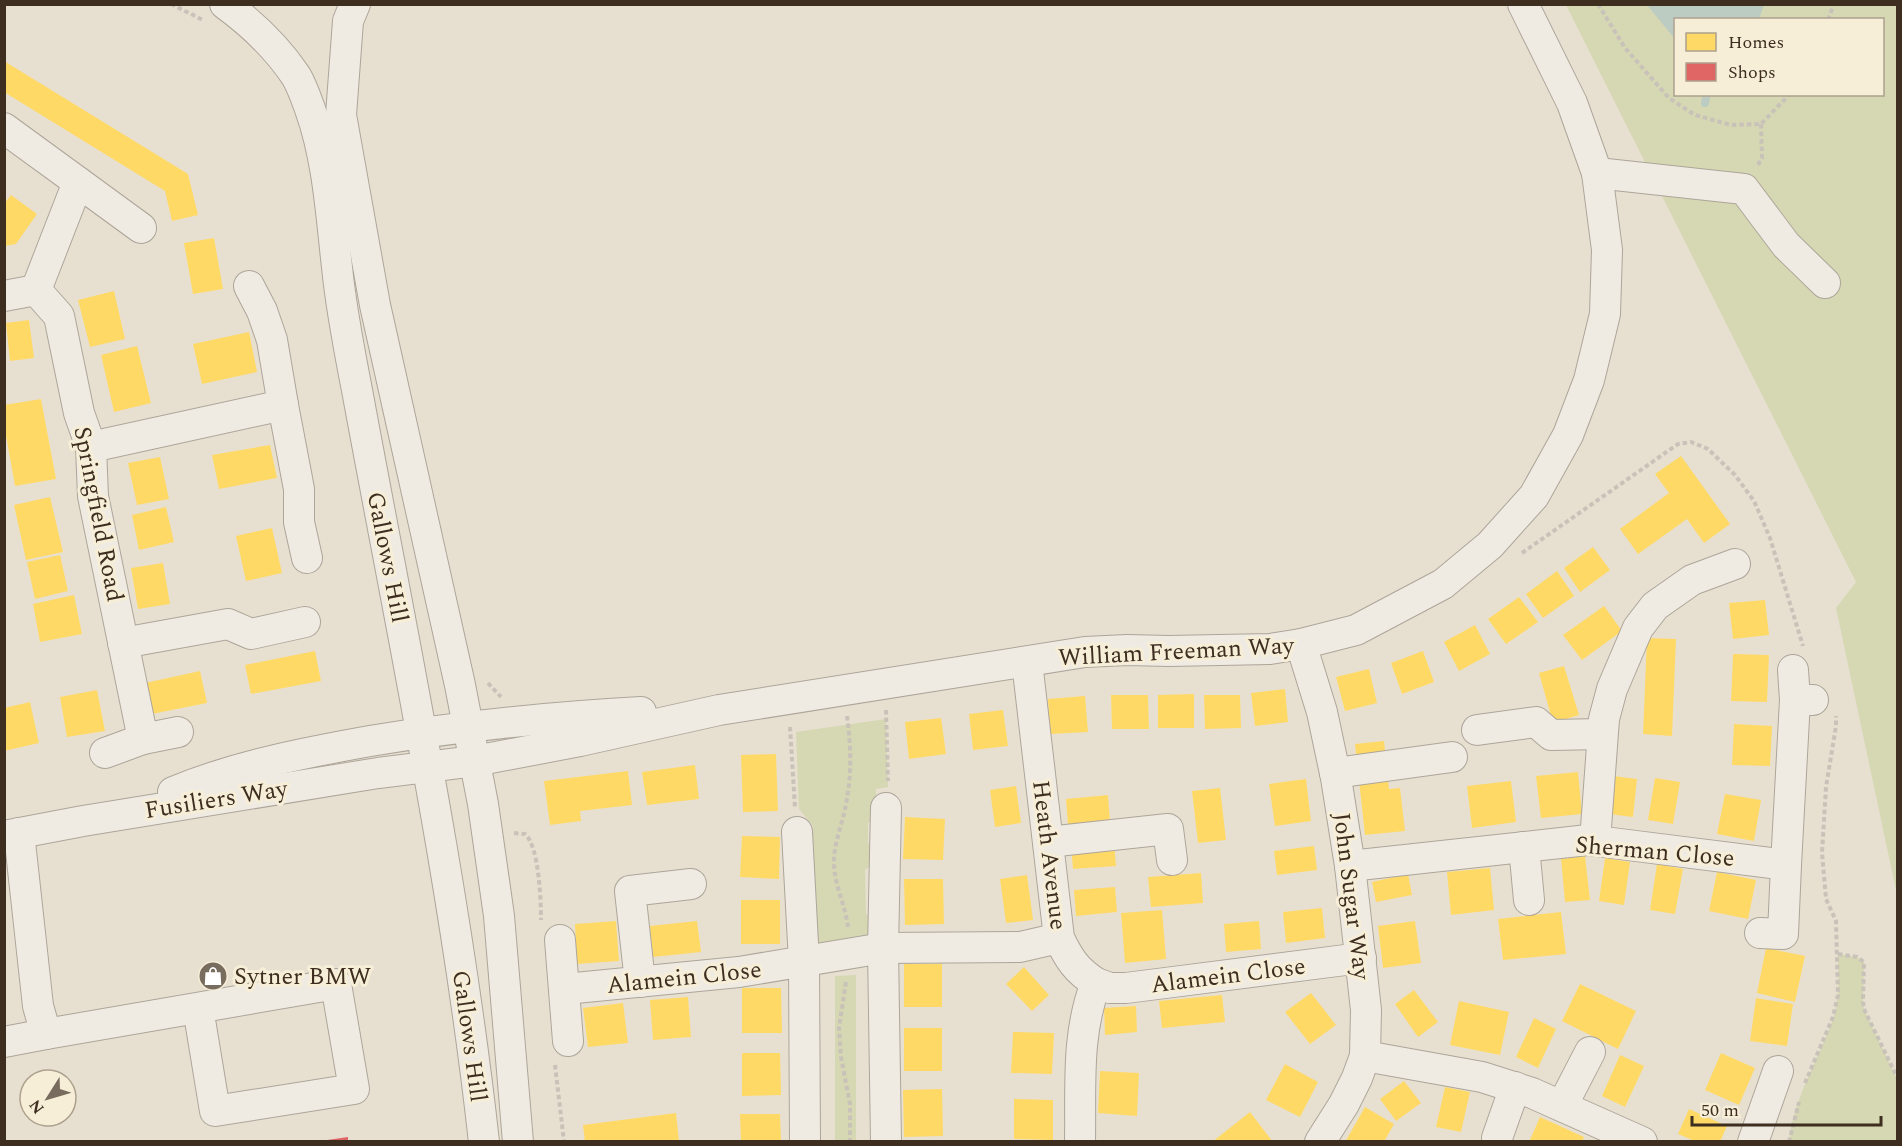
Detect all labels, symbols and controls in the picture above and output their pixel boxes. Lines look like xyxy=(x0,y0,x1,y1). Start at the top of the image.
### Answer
legend xyxy=(1674,18,1884,96)
text: Homes xyxy=(1728,29,1784,56)
text: Shops xyxy=(1728,59,1776,86)
street label: Springfield Road xyxy=(63,423,133,605)
street label: Gallows Hill xyxy=(357,489,417,626)
street label: William Freeman Way xyxy=(1057,628,1296,676)
street label: Fusiliers Way xyxy=(142,771,292,829)
street label: Heath Avenue xyxy=(1022,778,1076,932)
street label: John Sugar Way xyxy=(1323,810,1379,983)
street label: Sherman Close xyxy=(1574,827,1736,877)
street label: Alamein Close xyxy=(1149,949,1308,1003)
street label: Alamein Close xyxy=(605,952,763,1004)
place label: Sytner BMW xyxy=(234,959,371,995)
shop icon: Sytner BMW xyxy=(197,960,229,992)
street label: Gallows Hill xyxy=(442,968,496,1104)
north arrow xyxy=(18,1068,78,1128)
scale bar xyxy=(1692,1089,1881,1127)
text: N xyxy=(23,1094,50,1119)
text: 50 m xyxy=(1701,1097,1739,1124)

